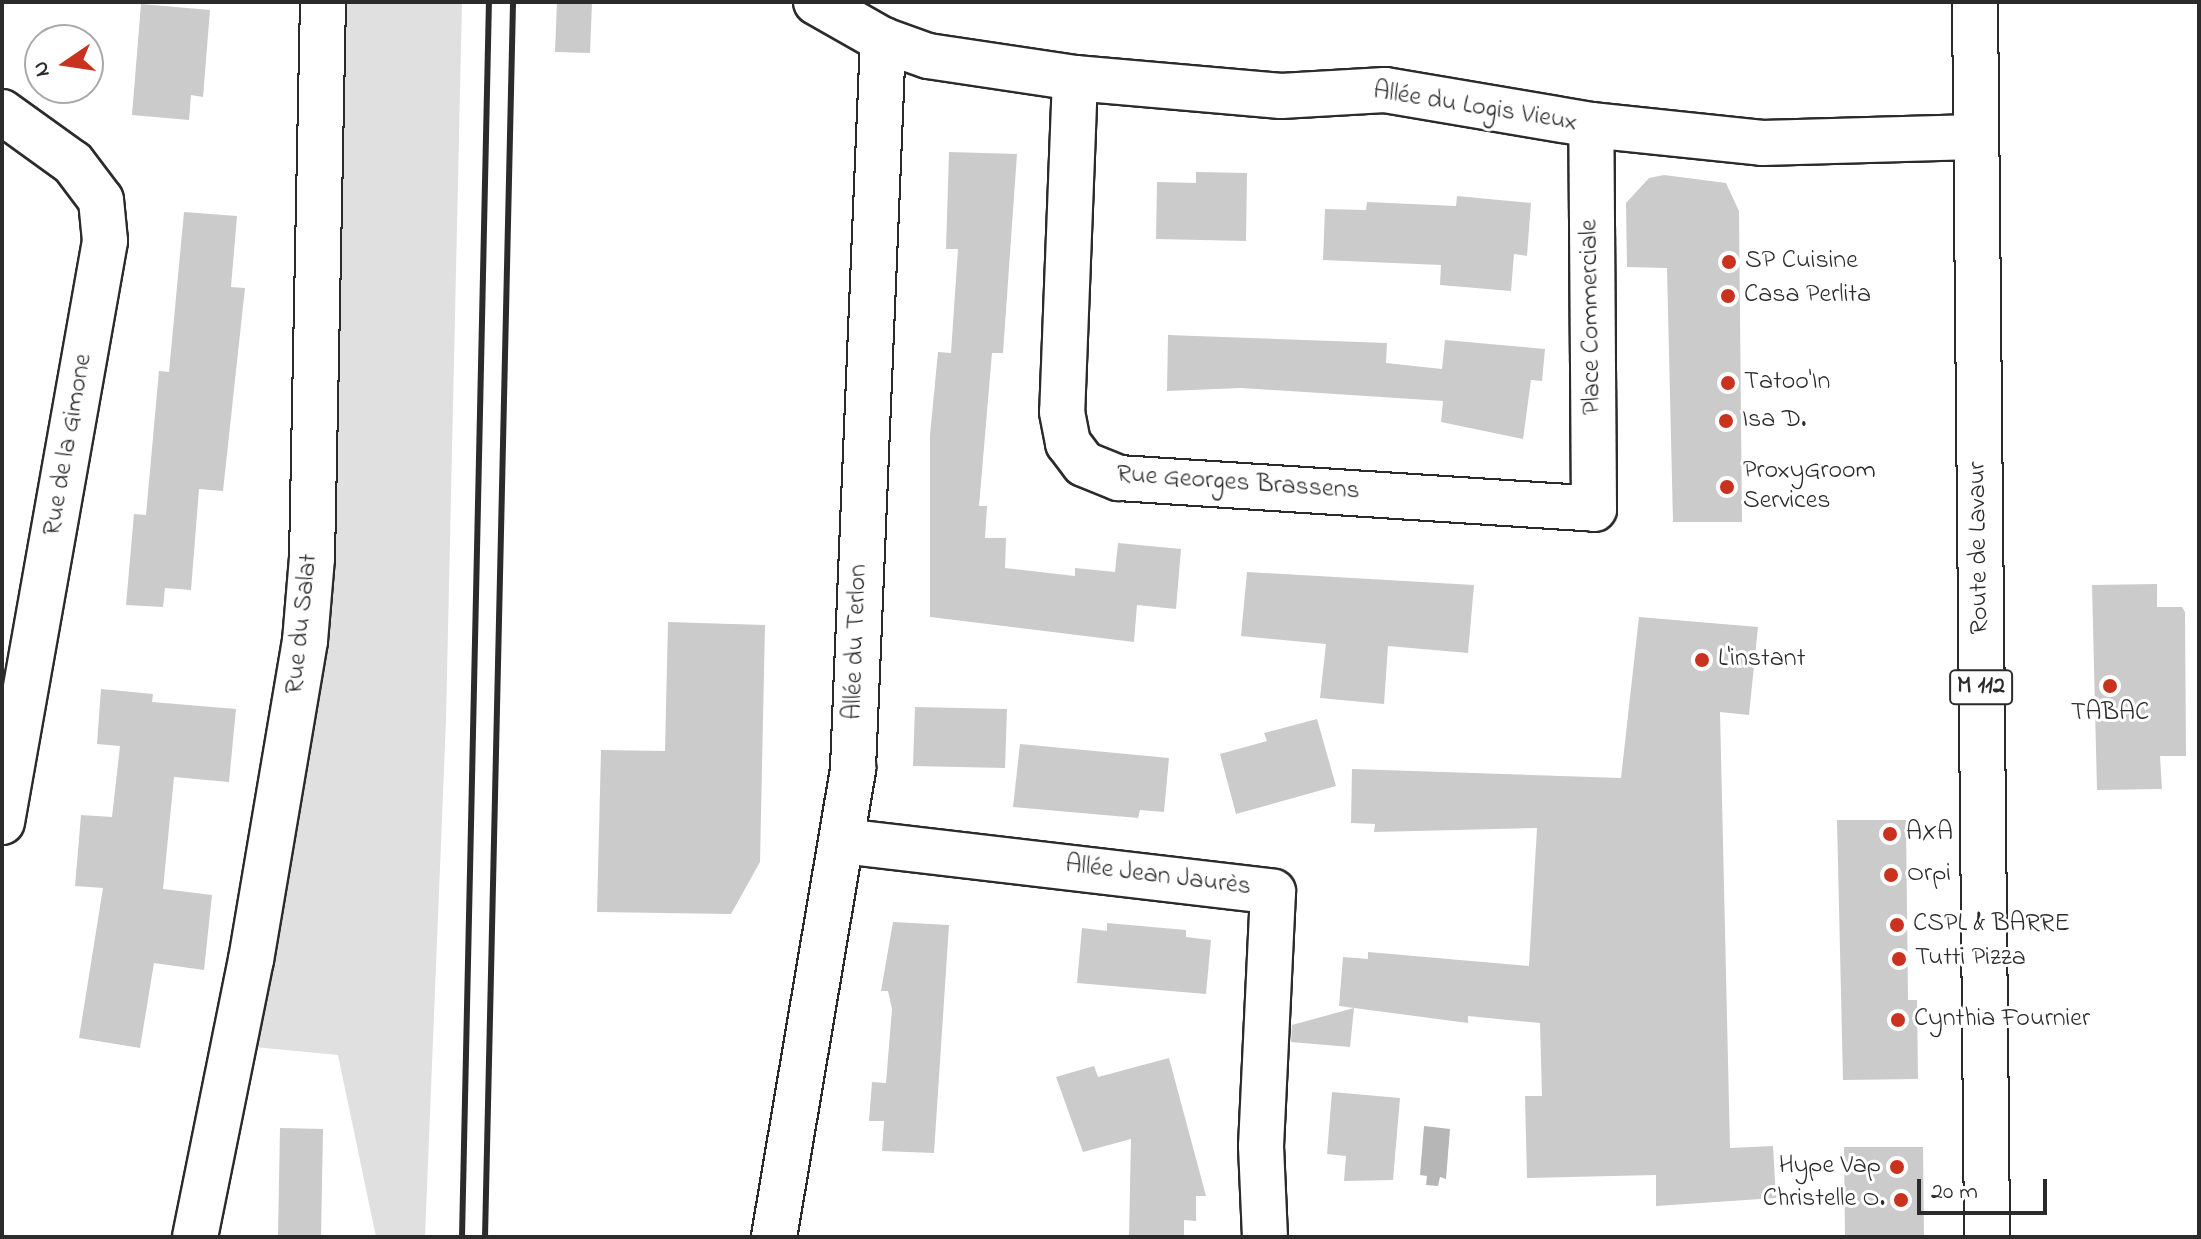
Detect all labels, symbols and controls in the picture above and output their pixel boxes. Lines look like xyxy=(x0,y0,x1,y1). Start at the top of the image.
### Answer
north arrow xyxy=(24,24,104,104)
text: N xyxy=(25,58,60,80)
street label: Allée du Logis Vieux xyxy=(1371,76,1579,140)
street label: Place Commerciale xyxy=(1575,219,1609,415)
place label: SP Cuisine xyxy=(1745,246,1858,278)
marker: SP Cuisine xyxy=(1720,253,1738,271)
place label: Casa Perlita xyxy=(1744,280,1871,312)
marker: Casa Perlita xyxy=(1719,287,1737,305)
street label: Rue de la Gimone xyxy=(38,352,100,538)
place label: Tatoo'In xyxy=(1744,367,1830,399)
marker: Tatoo'In xyxy=(1719,374,1737,392)
place label: Isa D. xyxy=(1742,405,1806,437)
marker: Isa D. xyxy=(1717,412,1735,430)
place label: ProxyGroom Services xyxy=(1743,456,1876,518)
street label: Rue Georges Brassens xyxy=(1115,460,1361,508)
street label: Route de Lavaur xyxy=(1963,461,1997,635)
marker: ProxyGroom Services xyxy=(1718,478,1736,496)
street label: Rue du Salat xyxy=(280,552,326,696)
street label: Allée du Terlon xyxy=(839,564,875,720)
place label: L'instant xyxy=(1718,644,1805,676)
marker: L'instant xyxy=(1693,651,1711,669)
road number: M 112 xyxy=(1949,667,2013,707)
marker: TABAC xyxy=(2101,677,2119,695)
place label: TABAC xyxy=(2071,698,2149,730)
place label: AXA xyxy=(1906,818,1953,850)
marker: AXA xyxy=(1881,825,1899,843)
street label: Allée Jean Jaurès xyxy=(1063,850,1253,904)
place label: Orpi xyxy=(1907,859,1951,891)
marker: Orpi xyxy=(1882,866,1900,884)
place label: CSPL & BARRE xyxy=(1913,909,2070,941)
marker: CSPL & BARRE xyxy=(1888,916,1906,934)
place label: Tutti Pizza xyxy=(1915,943,2026,975)
marker: Tutti Pizza xyxy=(1890,950,1908,968)
place label: Cynthia Fournier xyxy=(1914,1004,2090,1036)
marker: Cynthia Fournier xyxy=(1889,1011,1907,1029)
place label: Hype Vap xyxy=(1779,1151,1881,1183)
marker: Hype Vap xyxy=(1888,1158,1906,1176)
scale bar xyxy=(1921,1163,2051,1213)
text: 20 m xyxy=(1931,1175,1978,1210)
place label: Christelle O. xyxy=(1763,1184,1885,1216)
marker: Christelle O. xyxy=(1892,1191,1910,1209)

